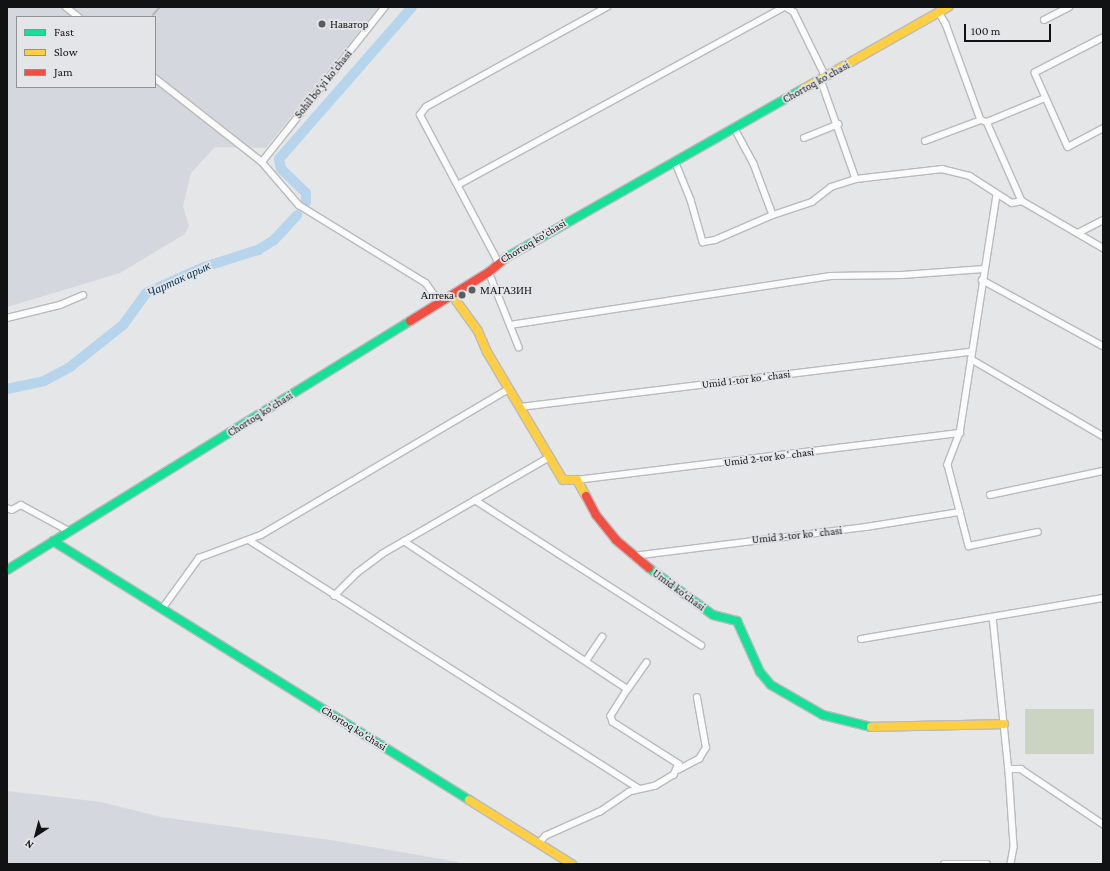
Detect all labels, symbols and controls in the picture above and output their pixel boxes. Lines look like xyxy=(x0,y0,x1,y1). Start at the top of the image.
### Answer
legend xyxy=(16,16,156,88)
scale bar xyxy=(966,16,1053,42)
place label: Наватор xyxy=(330,17,368,31)
marker: Наватор xyxy=(317,19,327,29)
text: 100 m xyxy=(971,24,1000,38)
text: Fast xyxy=(54,25,74,39)
text: Slow xyxy=(54,45,78,59)
street label: Sohil bo'yi ko'chasi xyxy=(291,47,355,121)
street label: Chortoq ko'chasi xyxy=(780,58,852,106)
text: Jam xyxy=(54,65,73,79)
street label: Chortoq ko'chasi xyxy=(498,216,568,266)
water label: Чартак арык xyxy=(145,259,213,301)
place label: МАГАЗИН xyxy=(480,283,532,297)
marker: МАГАЗИН xyxy=(467,285,477,295)
place label: Аптека xyxy=(420,288,454,302)
marker: Аптека xyxy=(457,290,467,300)
street label: Umid 1-tor koʻchasi xyxy=(701,367,791,391)
street label: Chortoq ko'chasi xyxy=(225,389,295,439)
street label: Umid 2-tor koʻchasi xyxy=(723,445,815,469)
street label: Umid 3-tor koʻchasi xyxy=(751,524,843,546)
street label: Umid ko‘chasi xyxy=(650,566,708,614)
street label: Chortoq ko'chasi xyxy=(319,703,389,753)
north arrow xyxy=(16,815,56,855)
text: N xyxy=(22,838,36,852)

